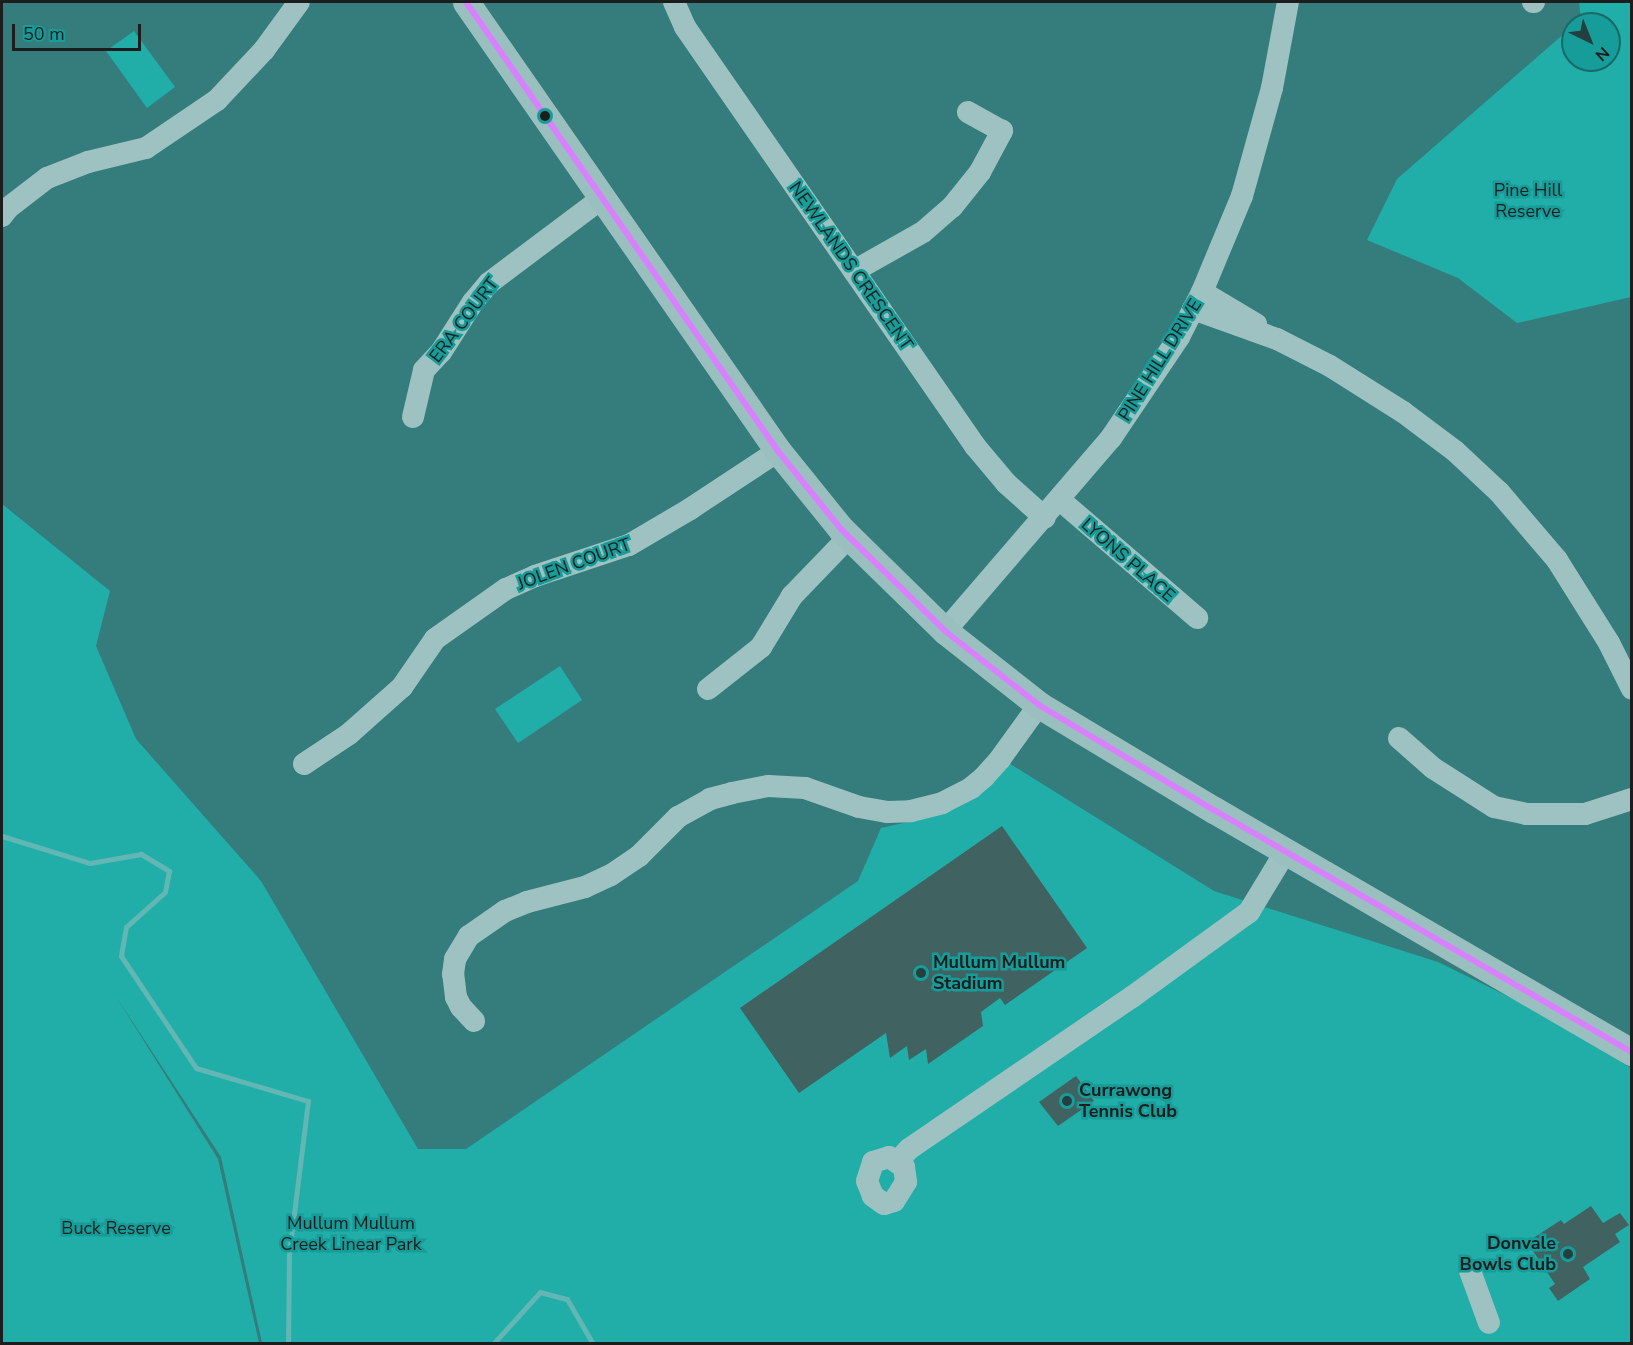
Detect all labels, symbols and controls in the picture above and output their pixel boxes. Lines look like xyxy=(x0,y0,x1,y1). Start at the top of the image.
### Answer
scale bar xyxy=(15,12,144,50)
north arrow xyxy=(1561,12,1621,72)
text: 50 m xyxy=(23,22,65,46)
text: N xyxy=(1590,42,1614,66)
unlabelled marker xyxy=(539,110,551,122)
street label: NEWLANDS CRESCENT xyxy=(785,178,917,354)
park label: Pine Hill Reserve xyxy=(1494,180,1562,222)
street label: ERA COURT xyxy=(425,273,503,367)
street label: PINE HILL DRIVE xyxy=(1114,295,1206,425)
street label: LYONS PLACE xyxy=(1077,514,1179,606)
street label: JOLEN COURT xyxy=(514,533,634,595)
place label: Mullum Mullum Stadium xyxy=(933,952,1065,994)
marker: Mullum Mullum Stadium xyxy=(914,966,928,980)
place label: Currawong Tennis Club xyxy=(1079,1080,1177,1122)
marker: Currawong Tennis Club xyxy=(1060,1094,1074,1108)
park label: Mullum Mullum Creek Linear Park xyxy=(280,1213,422,1256)
park label: Buck Reserve xyxy=(61,1217,171,1239)
place label: Donvale Bowls Club xyxy=(1460,1233,1556,1276)
marker: Donvale Bowls Club xyxy=(1561,1247,1575,1261)

